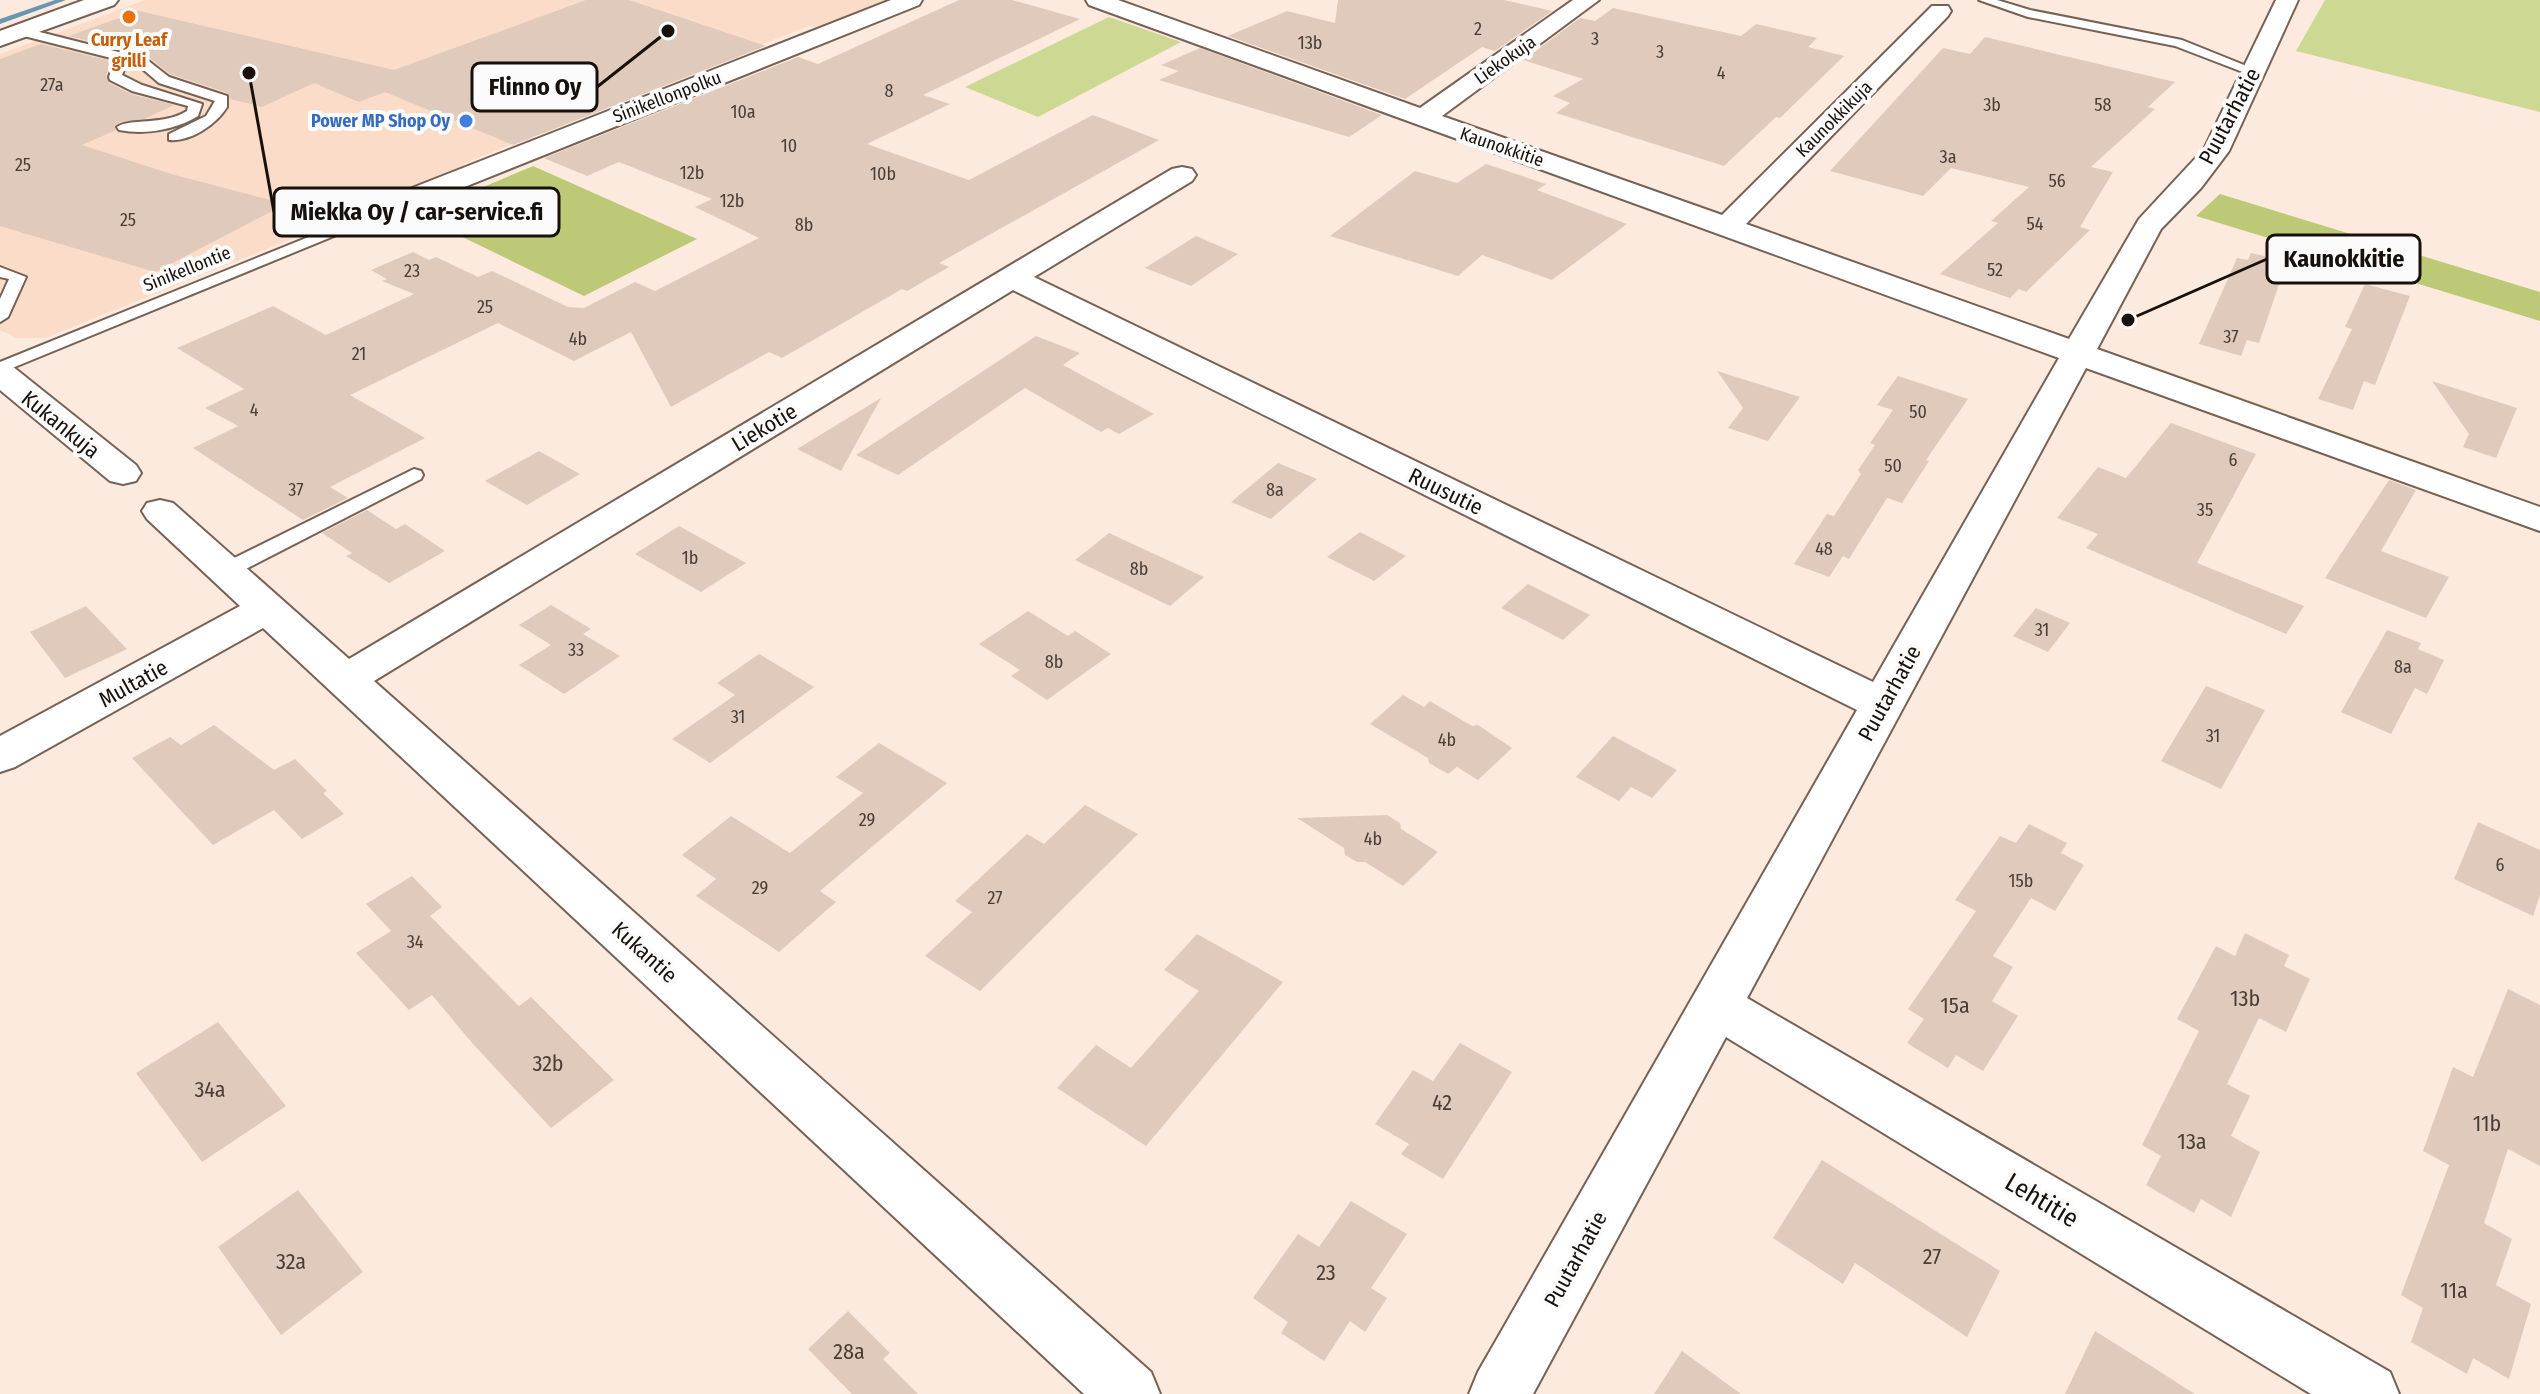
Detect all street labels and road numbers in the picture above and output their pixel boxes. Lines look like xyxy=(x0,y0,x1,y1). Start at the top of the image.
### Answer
street label: Liekokuja xyxy=(1470,31,1540,89)
street label: Puutarhatie xyxy=(2193,63,2266,169)
street label: Sinikellonpolku xyxy=(610,66,724,128)
street label: Kaunokkikuja xyxy=(1791,76,1877,162)
street label: Kaunokkitie xyxy=(1457,122,1547,172)
street label: Sinikellontie xyxy=(140,241,234,296)
street label: Kukankuja xyxy=(16,385,105,464)
street label: Liekotie xyxy=(727,397,802,457)
street label: Ruusutie xyxy=(1404,462,1487,521)
street label: Puutarhatie xyxy=(1852,641,1927,746)
street label: Multatie xyxy=(94,654,172,713)
street label: Kukantie xyxy=(606,916,683,989)
street label: Lehtitie xyxy=(1999,1166,2084,1234)
street label: Puutarhatie xyxy=(1538,1207,1613,1312)

